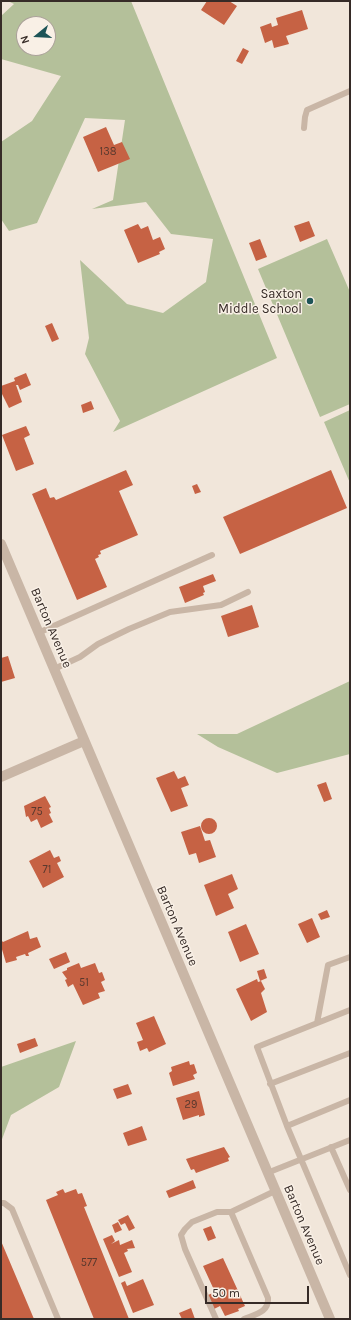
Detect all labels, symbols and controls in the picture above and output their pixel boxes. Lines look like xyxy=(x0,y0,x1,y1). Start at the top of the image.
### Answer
north arrow xyxy=(16,16,56,56)
text: N xyxy=(18,34,32,45)
house number: 138 xyxy=(100,145,116,159)
place label: Saxton Middle School xyxy=(218,286,302,317)
marker: Saxton Middle School xyxy=(305,296,315,306)
street label: Barton Avenue xyxy=(27,586,75,670)
house number: 75 xyxy=(31,805,43,819)
house number: 71 xyxy=(43,863,51,877)
street label: Barton Avenue xyxy=(153,884,201,968)
house number: 51 xyxy=(79,976,89,990)
house number: 29 xyxy=(185,1098,197,1112)
street label: Barton Avenue xyxy=(280,1183,328,1267)
house number: 577 xyxy=(81,1256,97,1270)
scale bar xyxy=(207,1278,311,1304)
text: 50 m xyxy=(212,1286,240,1300)

